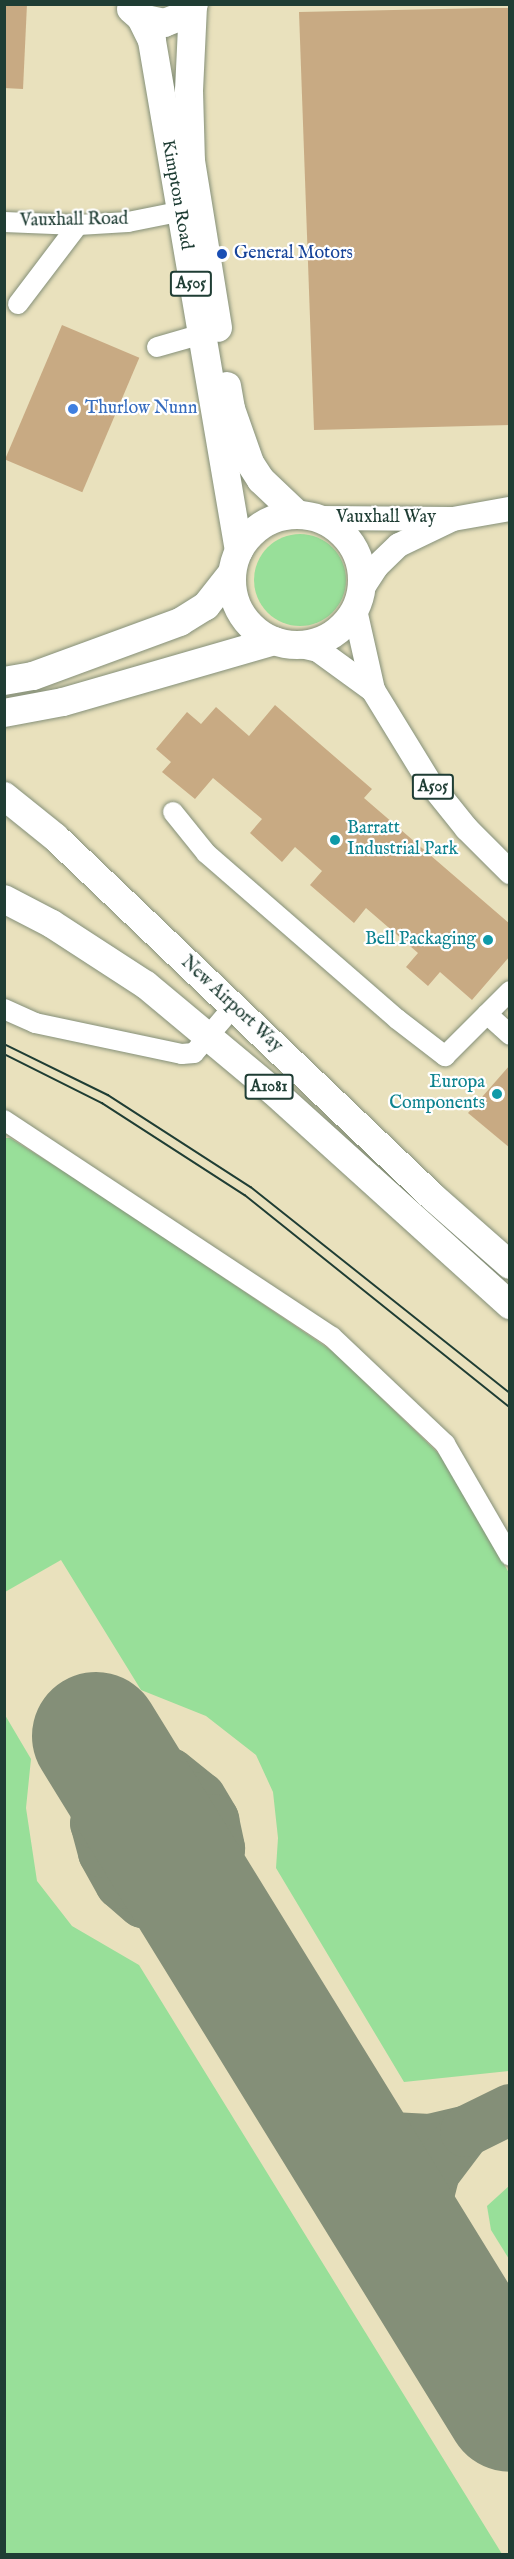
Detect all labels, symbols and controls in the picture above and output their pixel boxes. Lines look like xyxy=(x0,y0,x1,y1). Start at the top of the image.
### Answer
street label: Kimpton Road xyxy=(156,138,196,252)
street label: Vauxhall Road xyxy=(20,209,128,233)
place label: General Motors xyxy=(234,243,353,265)
marker: General Motors xyxy=(215,247,229,261)
road number: A505 xyxy=(168,271,213,297)
place label: Thurlow Nunn xyxy=(85,398,197,420)
marker: Thurlow Nunn xyxy=(66,402,80,416)
street label: Vauxhall Way xyxy=(336,507,436,529)
road number: A505 xyxy=(410,774,456,800)
place label: Barratt Industrial Park xyxy=(347,819,458,862)
marker: Barratt Industrial Park xyxy=(328,833,342,847)
place label: Bell Packaging xyxy=(365,929,476,951)
marker: Bell Packaging xyxy=(481,933,495,947)
street label: New Airport Way xyxy=(176,952,286,1058)
place label: Europa Components xyxy=(389,1073,485,1116)
road number: A1081 xyxy=(244,1074,294,1100)
marker: Europa Components xyxy=(490,1087,504,1101)

